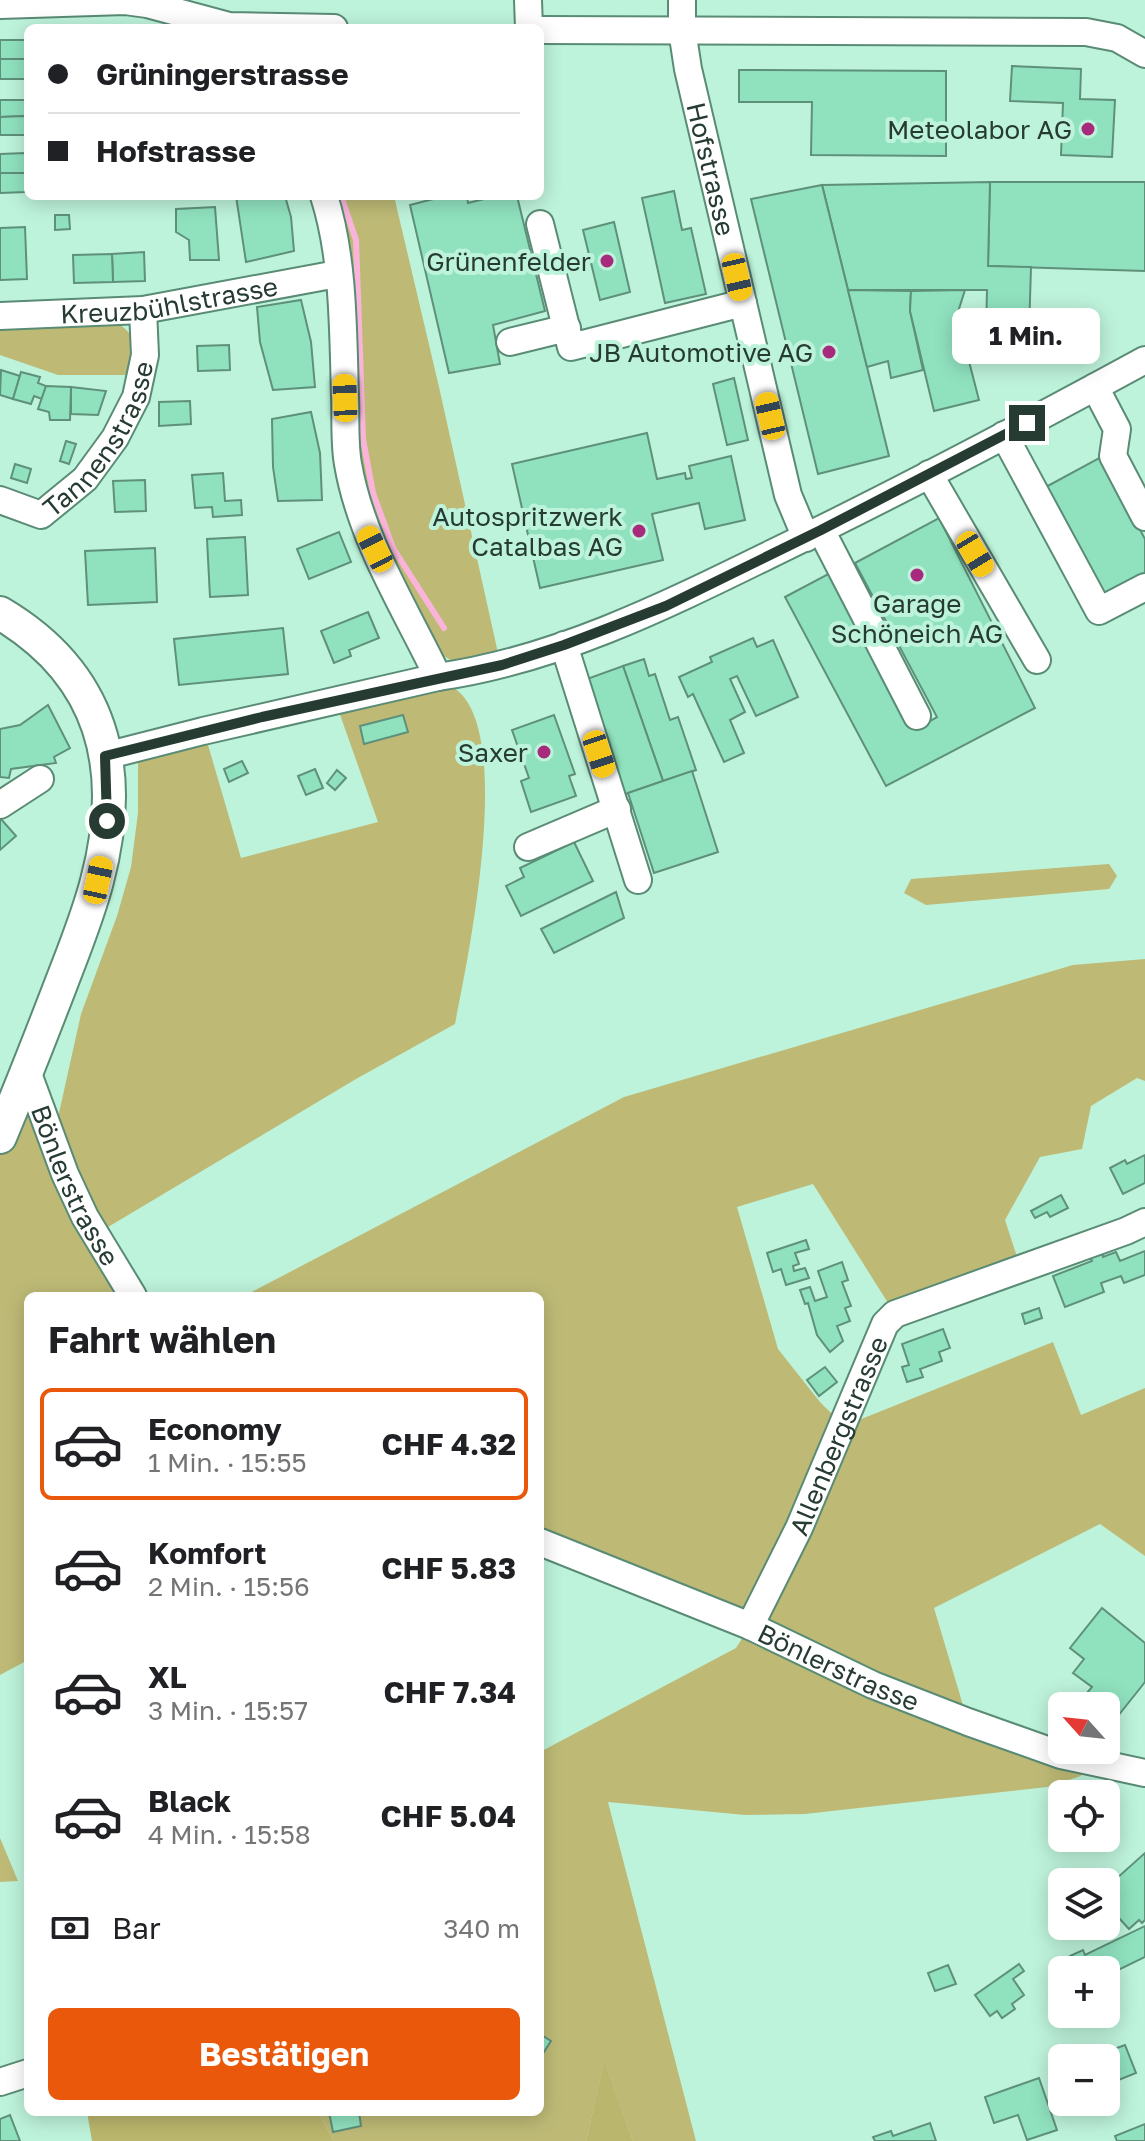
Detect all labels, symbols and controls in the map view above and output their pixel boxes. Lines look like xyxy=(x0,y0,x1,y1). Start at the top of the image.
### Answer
text: Grüningerstrasse xyxy=(96,56,349,92)
street label: Hofstrasse xyxy=(681,99,742,239)
place label: Meteolabor AG xyxy=(887,114,1072,145)
marker: Meteolabor AG xyxy=(1079,120,1097,138)
text: Hofstrasse xyxy=(96,133,256,169)
place label: Grünenfelder xyxy=(426,246,591,277)
car xyxy=(720,251,754,303)
marker: Grünenfelder xyxy=(598,252,616,270)
street label: Kreuzbühlstrasse xyxy=(60,270,280,329)
callout: 1 Min. xyxy=(953,307,1101,363)
text: 1 Min. xyxy=(989,320,1063,351)
place label: JB Automotive AG xyxy=(589,337,813,368)
marker: JB Automotive AG xyxy=(820,343,838,361)
street label: Tannenstrasse xyxy=(36,358,159,523)
car xyxy=(332,374,358,422)
car xyxy=(753,390,787,442)
route end xyxy=(1009,405,1045,441)
place label: Autospritzwerk Catalbas AG xyxy=(432,501,623,562)
car xyxy=(353,522,397,576)
marker: Autospritzwerk Catalbas AG xyxy=(630,522,648,540)
car xyxy=(952,527,998,581)
marker: Garage Schöneich AG xyxy=(908,566,926,584)
place label: Garage Schöneich AG xyxy=(831,588,1003,649)
car xyxy=(580,727,618,781)
place label: Saxer xyxy=(458,737,528,768)
marker: Saxer xyxy=(535,743,553,761)
route start xyxy=(89,803,125,839)
car xyxy=(81,854,115,906)
street label: Bönlerstrasse xyxy=(25,1100,126,1271)
text: Fahrt wählen xyxy=(48,1318,276,1361)
street label: Allenbergstrasse xyxy=(782,1331,894,1540)
icon: car xyxy=(52,1408,124,1480)
text: Economy xyxy=(148,1411,282,1447)
text: CHF 4.32 xyxy=(382,1426,516,1462)
text: 1 Min. · 15:55 xyxy=(148,1447,307,1478)
icon: car xyxy=(52,1532,124,1604)
text: Komfort xyxy=(148,1535,267,1571)
text: CHF 5.83 xyxy=(381,1550,516,1586)
text: 2 Min. · 15:56 xyxy=(148,1571,310,1602)
street label: Bönlerstrasse xyxy=(753,1617,924,1717)
icon: car xyxy=(52,1656,124,1728)
text: XL xyxy=(148,1659,187,1695)
text: CHF 7.34 xyxy=(384,1674,516,1710)
north arrow xyxy=(1048,1692,1120,1764)
map controls xyxy=(1048,1692,1120,2116)
text: 3 Min. · 15:57 xyxy=(148,1695,308,1726)
icon: car xyxy=(52,1780,124,1852)
button: locate xyxy=(1048,1780,1120,1852)
text: Black xyxy=(148,1783,231,1819)
text: CHF 5.04 xyxy=(380,1798,516,1834)
text: 4 Min. · 15:58 xyxy=(148,1819,311,1850)
button: layers xyxy=(1048,1868,1120,1940)
icon: cash xyxy=(48,1906,92,1950)
text: Bar xyxy=(112,1910,161,1946)
text: 340 m xyxy=(443,1913,520,1944)
button: + xyxy=(1048,1956,1120,2028)
button: Bestätigen xyxy=(48,2008,520,2100)
button: − xyxy=(1048,2044,1120,2116)

